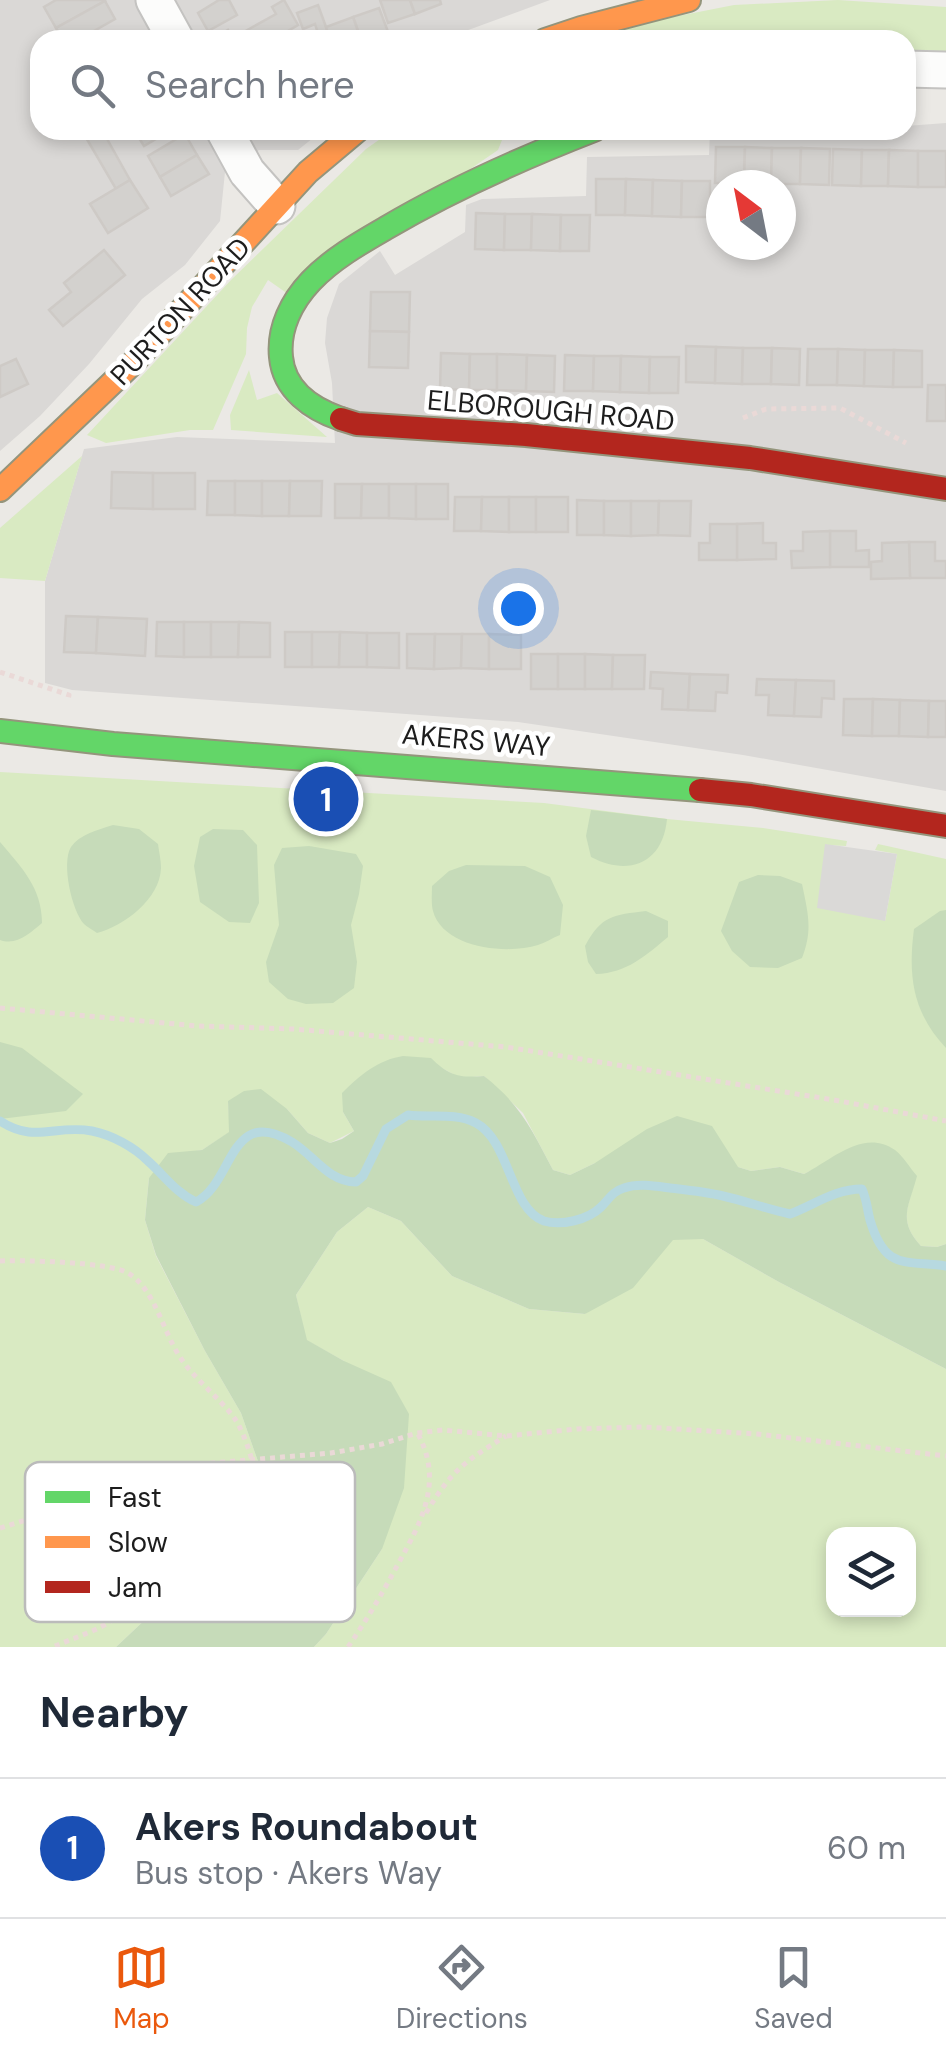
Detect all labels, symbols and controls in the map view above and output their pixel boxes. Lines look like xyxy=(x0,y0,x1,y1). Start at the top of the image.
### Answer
search box xyxy=(30,30,916,140)
icon: search xyxy=(65,58,120,113)
text: Search here xyxy=(145,60,355,110)
north arrow xyxy=(706,170,796,260)
street label: PURTON ROAD xyxy=(102,230,258,393)
street label: ELBOROUGH ROAD xyxy=(426,381,676,440)
your location xyxy=(493,583,544,634)
street label: AKERS WAY xyxy=(400,716,552,765)
pin: 1 xyxy=(294,762,358,836)
legend xyxy=(25,1462,355,1622)
text: Fast xyxy=(108,1479,162,1516)
text: Slow xyxy=(108,1524,168,1561)
map controls xyxy=(826,1527,916,1617)
button: layers xyxy=(826,1527,916,1617)
text: Jam xyxy=(108,1569,162,1606)
text: Nearby xyxy=(40,1685,189,1740)
text: Akers Roundabout xyxy=(135,1802,478,1852)
text: 1 xyxy=(67,1827,78,1869)
text: 60 m xyxy=(827,1827,906,1869)
text: Bus stop · Akers Way xyxy=(135,1852,442,1894)
tab: Map xyxy=(113,1940,170,2037)
tab: Directions xyxy=(396,1940,528,2037)
tab: Saved xyxy=(754,1940,833,2037)

